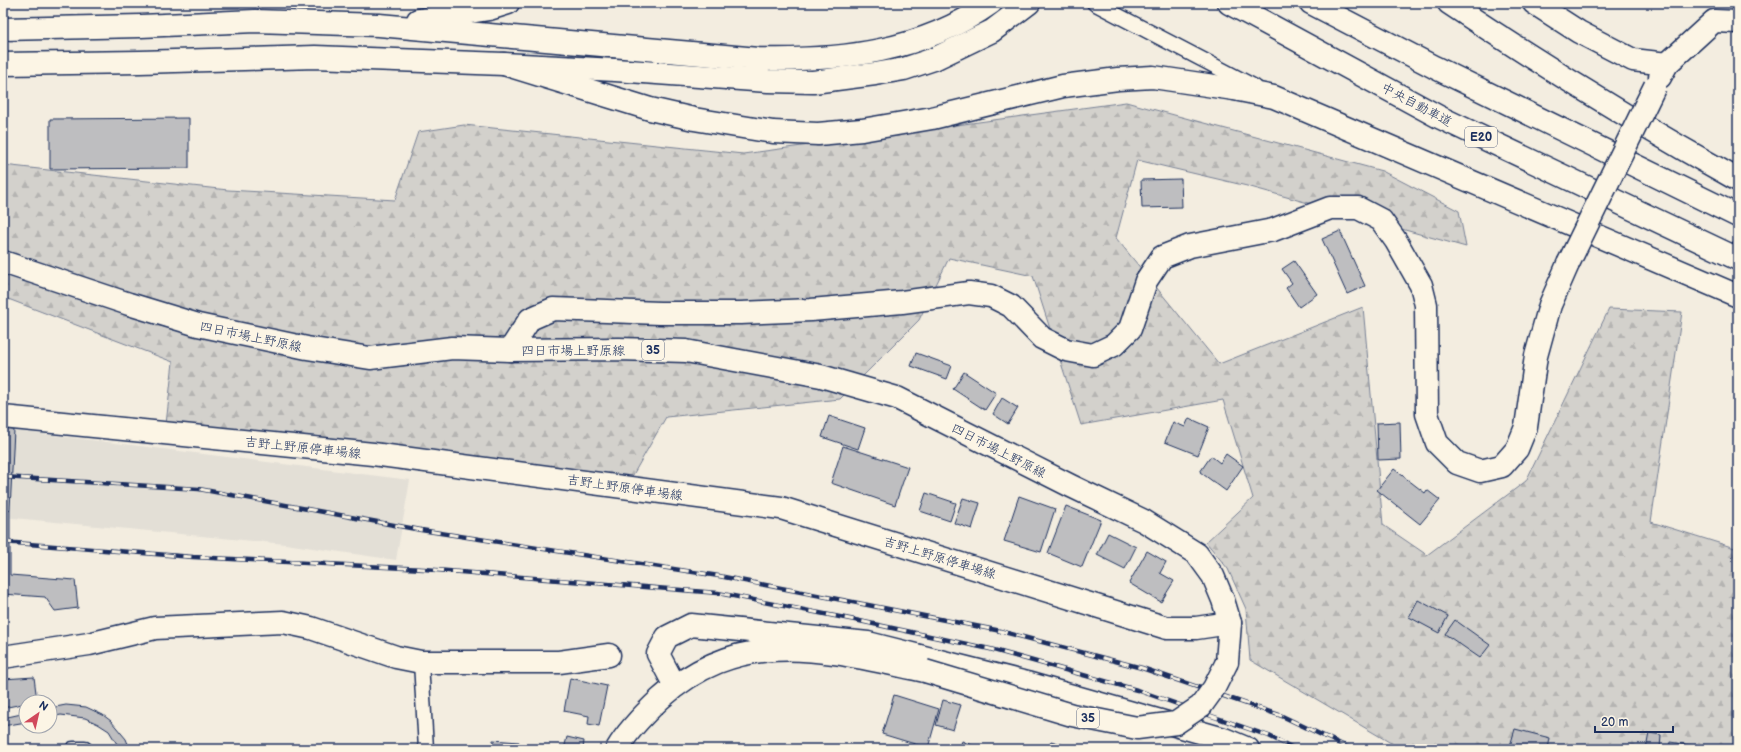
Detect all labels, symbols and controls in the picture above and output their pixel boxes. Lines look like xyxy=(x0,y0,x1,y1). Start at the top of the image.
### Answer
street label: 中央自動車道 xyxy=(1378,80,1455,130)
road number: E20 xyxy=(1465,127,1497,147)
street label: 四日市場上野原線 xyxy=(198,318,304,356)
road number: 35 xyxy=(642,340,664,360)
street label: 四日市場上野原線 xyxy=(521,343,626,359)
street label: 四日市場上野原線 xyxy=(949,420,1049,482)
street label: 吉野上野原停車場線 xyxy=(244,434,363,462)
street label: 吉野上野原停車場線 xyxy=(566,472,685,504)
street label: 吉野上野原停車場線 xyxy=(881,533,999,583)
north arrow xyxy=(18,694,58,734)
text: N xyxy=(36,698,50,714)
road number: 35 xyxy=(1077,708,1099,728)
scale bar xyxy=(1595,708,1673,734)
text: 20 m xyxy=(1601,715,1628,730)

